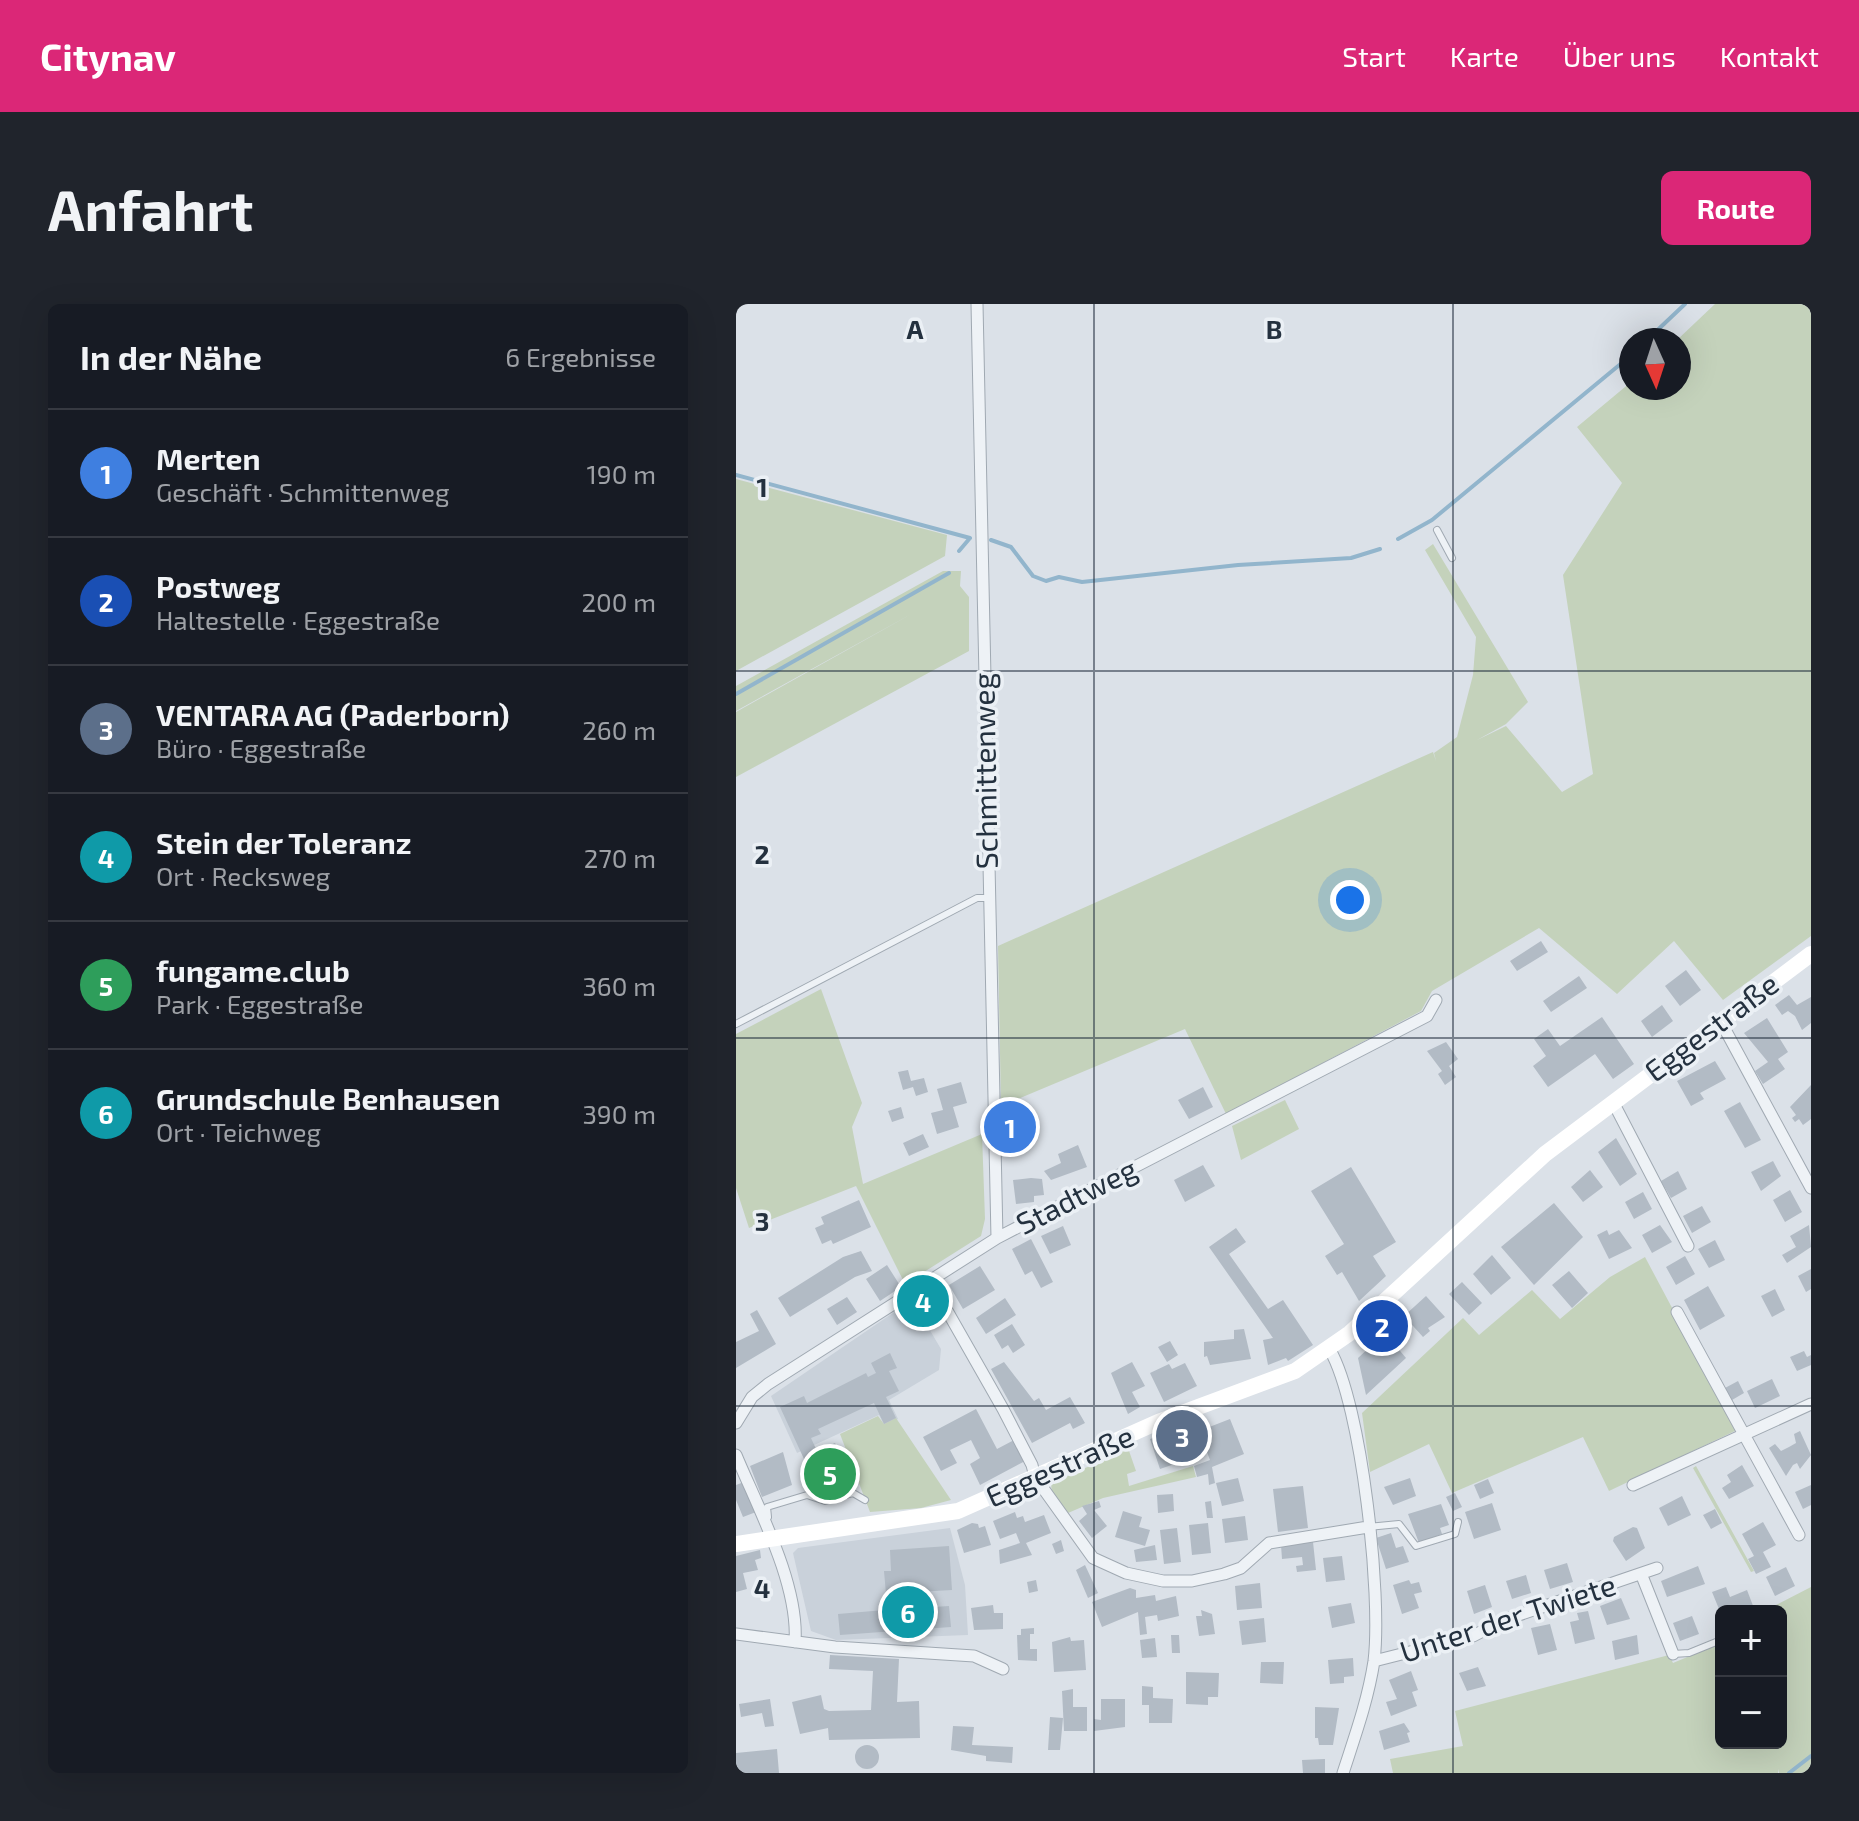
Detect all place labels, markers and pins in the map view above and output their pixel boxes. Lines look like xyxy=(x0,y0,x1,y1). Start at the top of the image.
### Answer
pin: 1 xyxy=(984,1097,1036,1157)
pin: 4 xyxy=(897,1271,949,1331)
pin: 2 xyxy=(1356,1296,1408,1356)
pin: 3 xyxy=(1156,1406,1208,1466)
pin: 5 xyxy=(804,1444,856,1504)
pin: 6 xyxy=(882,1582,934,1642)

